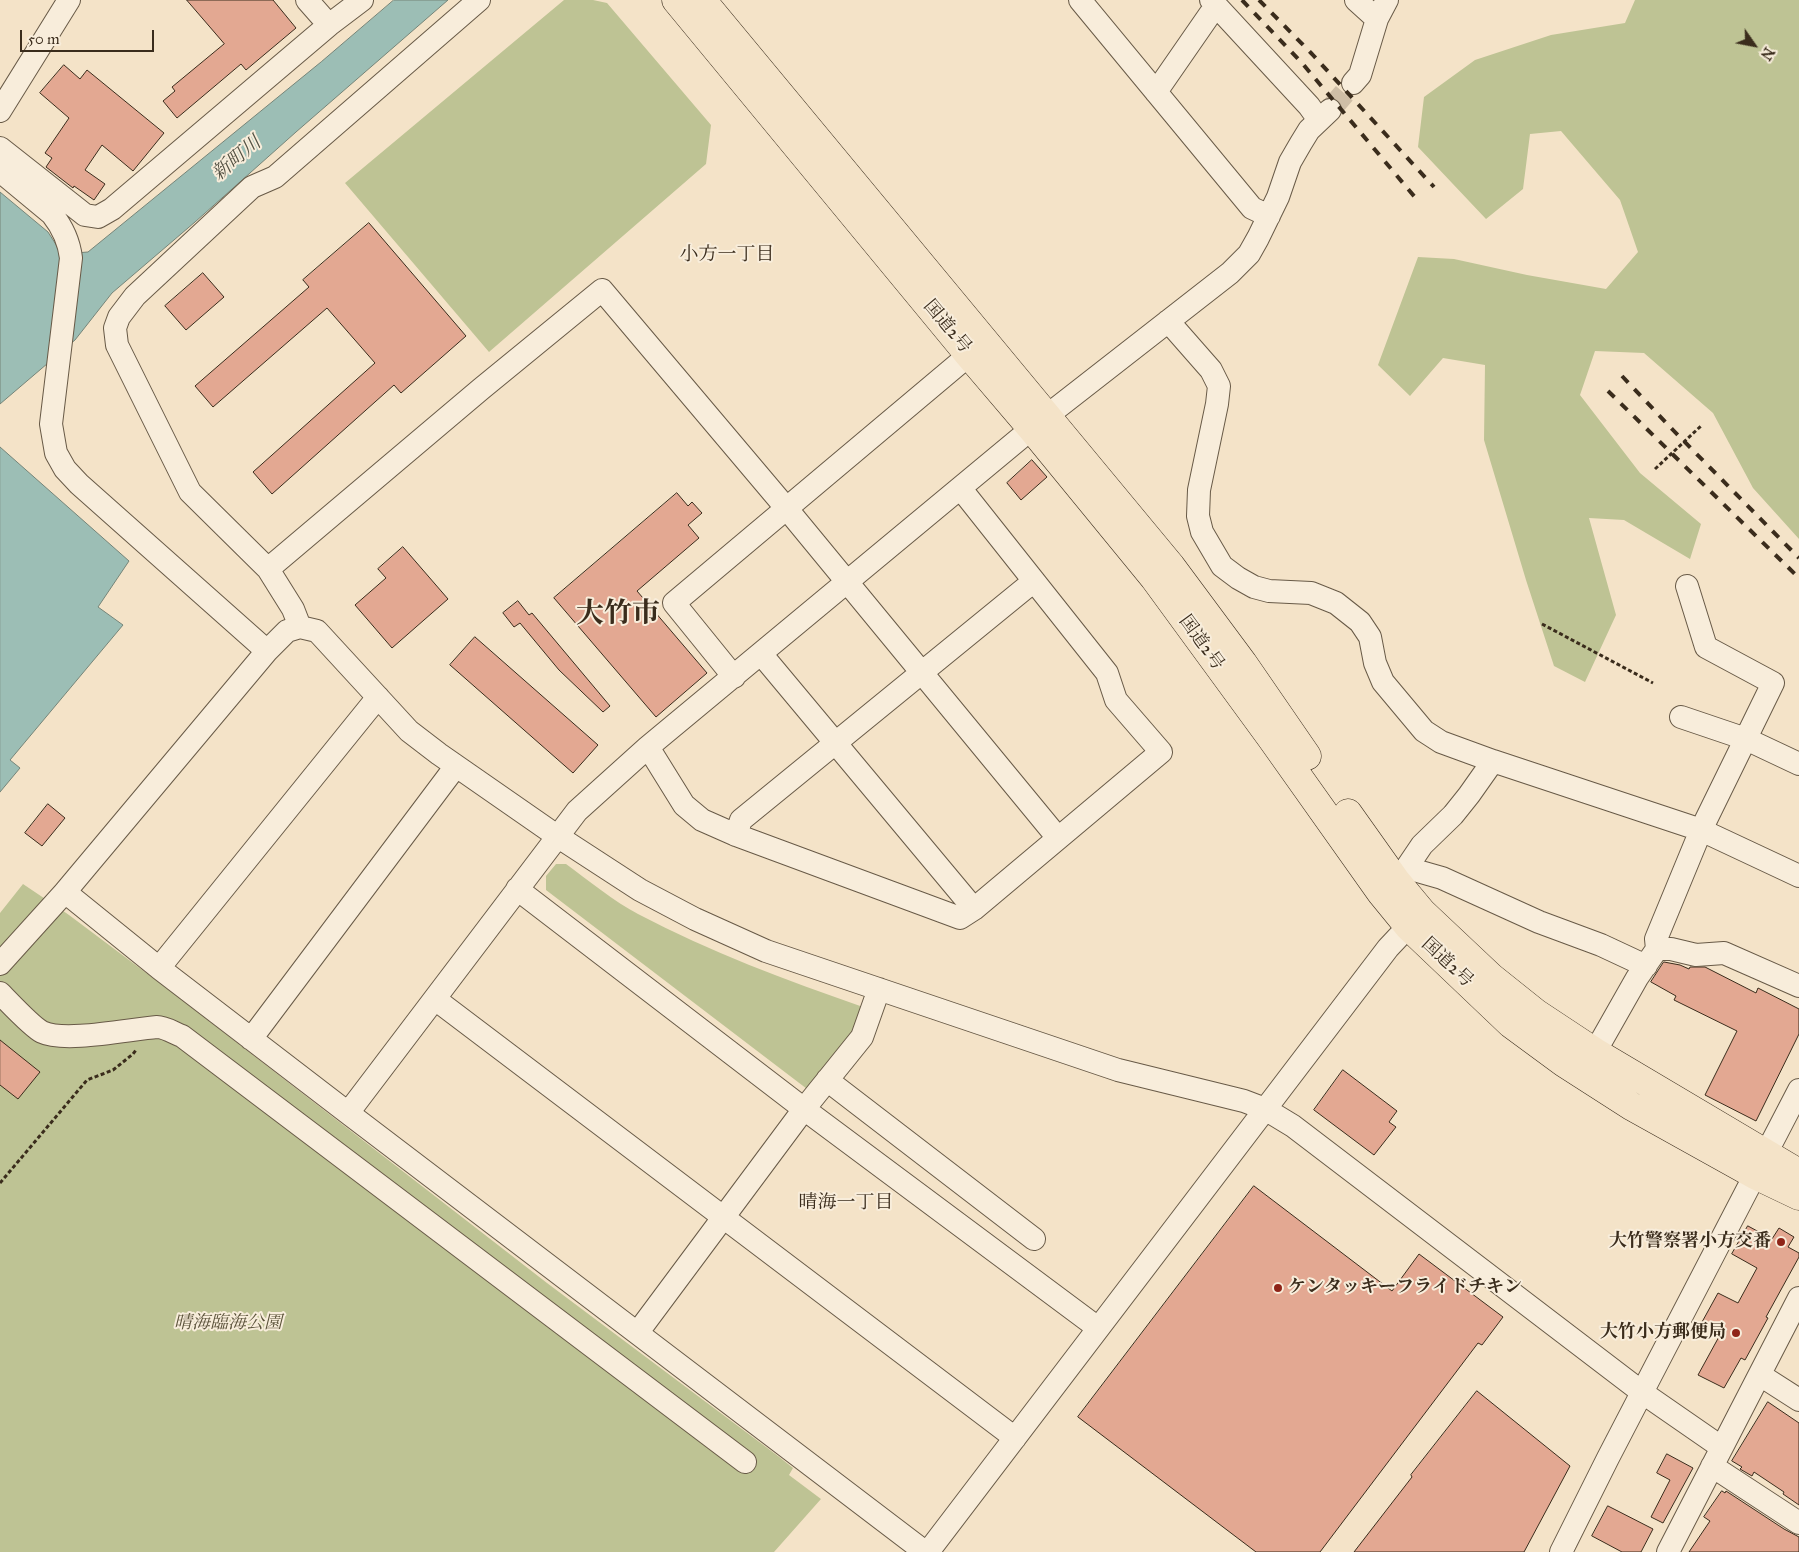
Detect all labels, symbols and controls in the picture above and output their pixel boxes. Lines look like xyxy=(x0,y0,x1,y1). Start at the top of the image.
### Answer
scale bar xyxy=(22,20,156,52)
north arrow xyxy=(1729,20,1779,70)
text: 50 m xyxy=(28,30,60,48)
text: N xyxy=(1757,44,1777,63)
water label: 新町川 xyxy=(208,132,266,186)
district label: 小方一丁目 xyxy=(680,244,774,266)
street label: 国道2号 xyxy=(919,296,975,358)
district label: 大竹市 xyxy=(576,598,660,632)
street label: 国道2号 xyxy=(1174,611,1228,675)
street label: 国道2号 xyxy=(1417,934,1477,992)
district label: 晴海一丁目 xyxy=(799,1192,893,1214)
place label: 大竹警察署小方交番 xyxy=(1609,1231,1771,1253)
marker: 大竹警察署小方交番 xyxy=(1775,1236,1787,1248)
place label: ケンタッキーフライドチキン xyxy=(1288,1277,1522,1299)
marker: ケンタッキーフライドチキン xyxy=(1272,1282,1284,1294)
park label: 晴海臨海公園 xyxy=(174,1313,282,1335)
place label: 大竹小方郵便局 xyxy=(1600,1322,1726,1344)
marker: 大竹小方郵便局 xyxy=(1730,1327,1742,1339)

